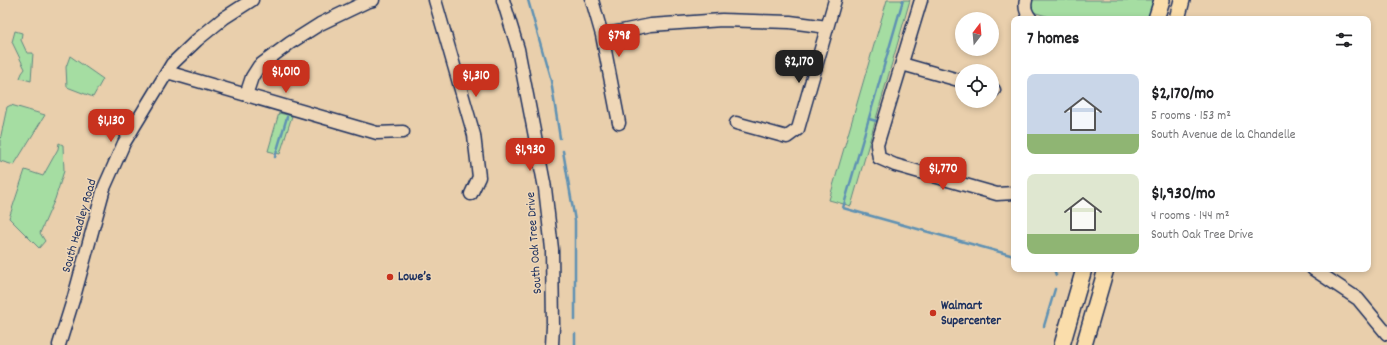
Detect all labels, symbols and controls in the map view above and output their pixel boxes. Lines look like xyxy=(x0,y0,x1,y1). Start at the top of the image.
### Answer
north arrow xyxy=(955,12,999,56)
map controls xyxy=(955,12,999,108)
pin: $798 xyxy=(595,24,643,58)
text: $798 xyxy=(608,27,630,46)
text: 7 homes xyxy=(1027,28,1079,52)
icon: filters xyxy=(1333,29,1355,51)
pin: $2,170 xyxy=(766,50,832,84)
text: $2,170 xyxy=(784,53,814,72)
pin: $1,010 xyxy=(253,60,319,94)
text: $1,010 xyxy=(272,63,300,82)
pin: $1,310 xyxy=(443,64,509,98)
button: locate xyxy=(955,64,999,108)
text: $1,310 xyxy=(462,67,490,86)
text: $2,170/mo xyxy=(1151,83,1214,107)
icon: home xyxy=(1059,90,1107,138)
text: 5 rooms · 153 m² xyxy=(1151,107,1231,126)
pin: $1,130 xyxy=(78,109,144,143)
text: $1,130 xyxy=(97,112,125,131)
text: South Avenue de la Chandelle xyxy=(1151,126,1296,145)
pin: $1,930 xyxy=(497,138,563,172)
text: $1,930 xyxy=(515,141,545,160)
pin: $1,770 xyxy=(910,157,976,191)
text: $1,770 xyxy=(929,160,957,179)
street label: South Headley Road xyxy=(58,177,102,275)
text: $1,930/mo xyxy=(1151,183,1215,207)
icon: home xyxy=(1059,190,1107,238)
street label: South Oak Tree Drive xyxy=(522,191,548,295)
text: 4 rooms · 144 m² xyxy=(1151,207,1229,226)
text: South Oak Tree Drive xyxy=(1151,226,1253,245)
place label: Lowe’s xyxy=(398,268,432,287)
marker: Lowe’s xyxy=(385,272,395,282)
place label: Walmart Supercenter xyxy=(941,297,1002,331)
marker: Walmart Supercenter xyxy=(928,308,938,318)

